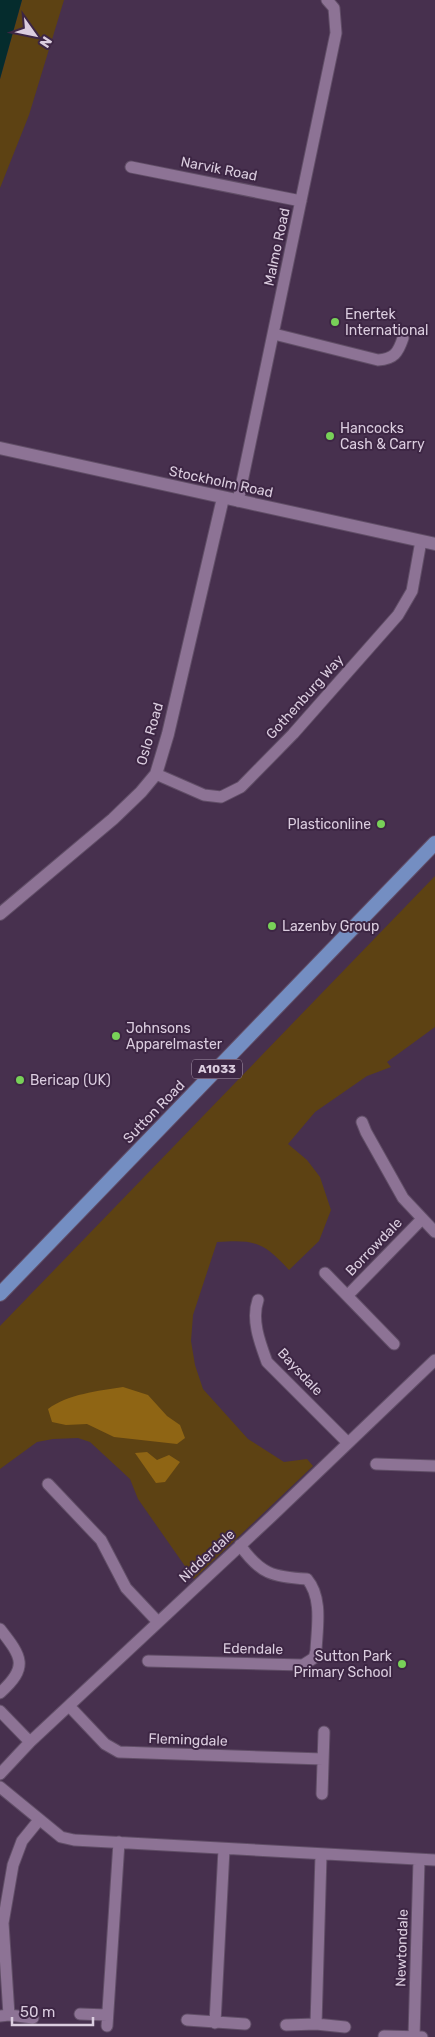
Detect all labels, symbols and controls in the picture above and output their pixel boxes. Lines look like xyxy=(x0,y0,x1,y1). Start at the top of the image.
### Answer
north arrow xyxy=(10,10,60,60)
text: N xyxy=(36,33,55,51)
street label: Narvik Road xyxy=(179,153,259,185)
street label: Malmo Road xyxy=(260,206,294,288)
place label: Enertek International xyxy=(345,306,429,339)
marker: Enertek International xyxy=(329,316,341,328)
place label: Hancocks Cash & Carry xyxy=(340,420,425,453)
marker: Hancocks Cash & Carry xyxy=(324,430,336,442)
street label: Stockholm Road xyxy=(167,463,275,501)
street label: Gothenburg Way xyxy=(263,651,347,743)
street label: Oslo Road xyxy=(133,701,167,767)
place label: Plasticonline xyxy=(288,816,371,833)
marker: Plasticonline xyxy=(375,818,387,830)
place label: Lazenby Group xyxy=(282,918,379,935)
marker: Lazenby Group xyxy=(266,920,278,932)
place label: Johnsons Apparelmaster xyxy=(126,1020,223,1053)
marker: Johnsons Apparelmaster xyxy=(110,1030,122,1042)
road number: A1033 xyxy=(192,1060,242,1078)
place label: Bericap (UK) xyxy=(30,1072,111,1089)
marker: Bericap (UK) xyxy=(14,1074,26,1086)
street label: Sutton Road xyxy=(120,1077,188,1147)
street label: Borrowdale xyxy=(342,1214,406,1280)
street label: Baysdale xyxy=(274,1345,326,1399)
street label: Nidderdale xyxy=(176,1526,239,1586)
street label: Edendale xyxy=(223,1640,283,1658)
place label: Sutton Park Primary School xyxy=(294,1648,393,1681)
marker: Sutton Park Primary School xyxy=(396,1658,408,1670)
street label: Flemingdale xyxy=(148,1730,228,1750)
street label: Newtondale xyxy=(392,1909,412,1987)
scale bar xyxy=(12,1994,94,2026)
text: 50 m xyxy=(20,2003,55,2021)

